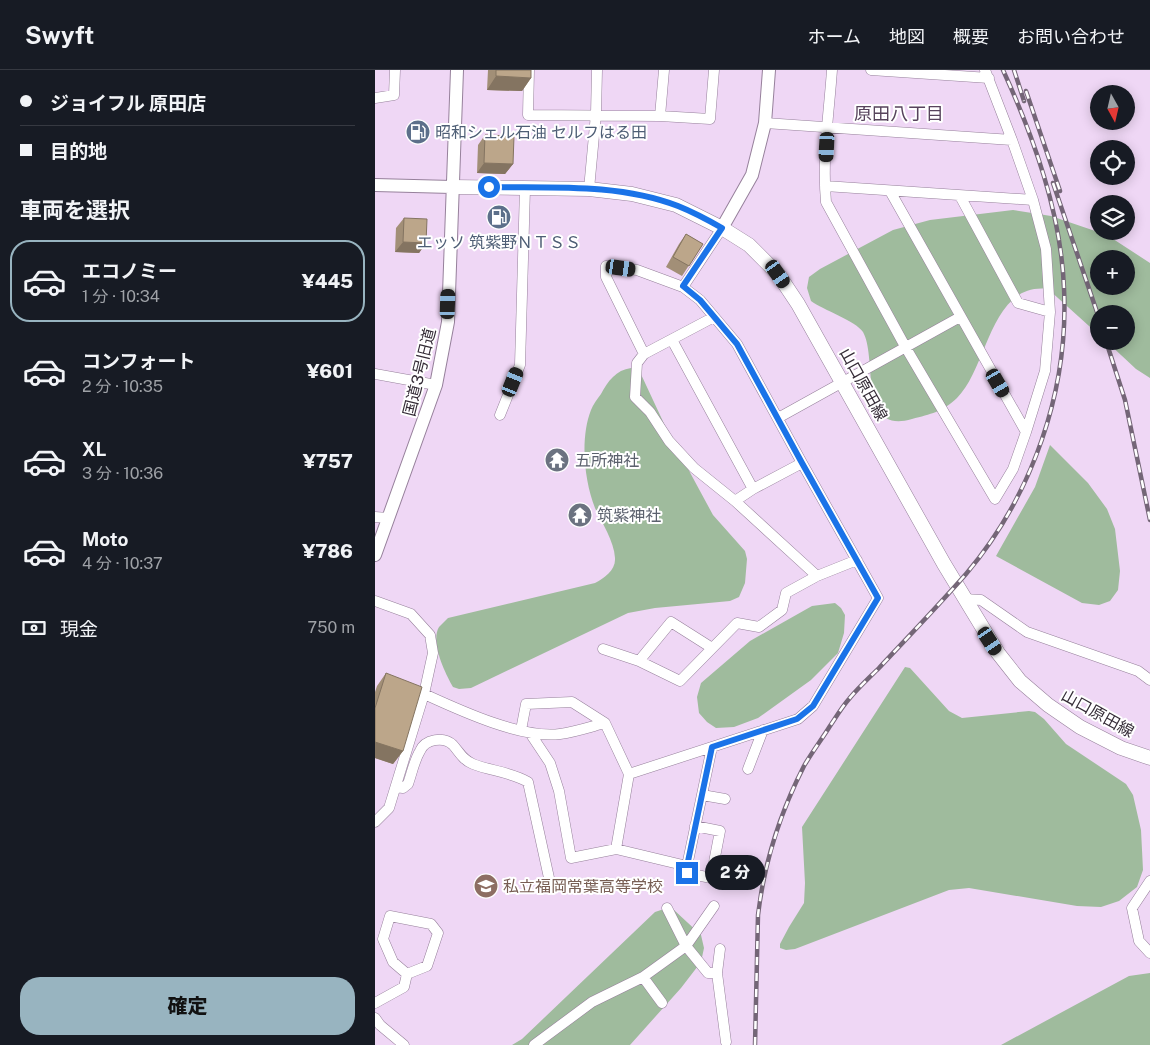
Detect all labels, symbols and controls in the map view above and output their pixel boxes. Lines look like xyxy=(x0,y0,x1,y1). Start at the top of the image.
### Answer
text: Swyft xyxy=(25,21,94,49)
text: ホーム xyxy=(808,26,861,47)
text: 地図 xyxy=(889,26,925,47)
text: 概要 xyxy=(953,26,989,47)
text: お問い合わせ xyxy=(1017,26,1125,47)
north arrow xyxy=(1090,85,1135,130)
map controls xyxy=(1090,85,1135,350)
text: ジョイフル 原田店 xyxy=(50,92,206,114)
district label: 原田八丁目 xyxy=(854,103,944,124)
fuel station icon: 昭和シェル石油 セルフはる田 xyxy=(405,119,431,145)
place label: 昭和シェル石油 セルフはる田 xyxy=(435,123,647,142)
car xyxy=(818,132,835,162)
text: 目的地 xyxy=(50,140,107,162)
button: locate xyxy=(1090,140,1135,185)
route start xyxy=(478,176,500,198)
button: layers xyxy=(1090,195,1135,240)
text: 車両を選択 xyxy=(20,197,130,223)
fuel station icon: エッソ 筑紫野ＮＴＳＳ xyxy=(486,204,512,230)
place label: エッソ 筑紫野ＮＴＳＳ xyxy=(417,233,581,252)
button: + xyxy=(1090,250,1135,295)
car xyxy=(763,257,792,291)
car xyxy=(605,258,636,278)
icon: car xyxy=(22,259,67,304)
text: エコノミー xyxy=(82,260,177,282)
text: ¥445 xyxy=(302,270,353,292)
text: 1 分 · 10:34 xyxy=(82,287,160,306)
car xyxy=(439,289,456,319)
button: − xyxy=(1090,305,1135,350)
street label: 国道3号旧道 xyxy=(399,326,440,418)
street label: 山口原田線 xyxy=(836,345,891,424)
icon: car xyxy=(22,349,67,394)
text: コンフォート xyxy=(82,350,195,372)
text: ¥601 xyxy=(306,360,353,382)
car xyxy=(500,365,525,399)
car xyxy=(984,366,1011,400)
text: 2 分 · 10:35 xyxy=(82,377,163,396)
text: XL xyxy=(82,438,107,460)
icon: car xyxy=(22,439,67,484)
temple icon: 五所神社 xyxy=(544,447,570,473)
text: ¥757 xyxy=(303,450,353,472)
place label: 五所神社 xyxy=(575,451,639,470)
text: 3 分 · 10:36 xyxy=(82,464,163,483)
temple icon: 筑紫神社 xyxy=(567,502,593,528)
place label: 筑紫神社 xyxy=(597,506,661,525)
text: Moto xyxy=(82,528,128,550)
icon: car xyxy=(22,529,67,574)
text: ¥786 xyxy=(302,540,353,562)
text: 4 分 · 10:37 xyxy=(82,554,163,573)
icon: cash xyxy=(20,614,48,642)
text: 現金 xyxy=(60,618,98,640)
text: 750 m xyxy=(308,618,355,637)
car xyxy=(975,624,1004,658)
street label: 山口原田線 xyxy=(1058,686,1137,741)
callout: 2 分 xyxy=(705,856,765,890)
route end xyxy=(676,862,698,884)
text: 2 分 xyxy=(720,863,750,882)
school or university icon: 私立福岡常葉高等学校 xyxy=(473,873,499,899)
place label: 私立福岡常葉高等学校 xyxy=(503,877,663,896)
button: 確定 xyxy=(20,977,355,1035)

